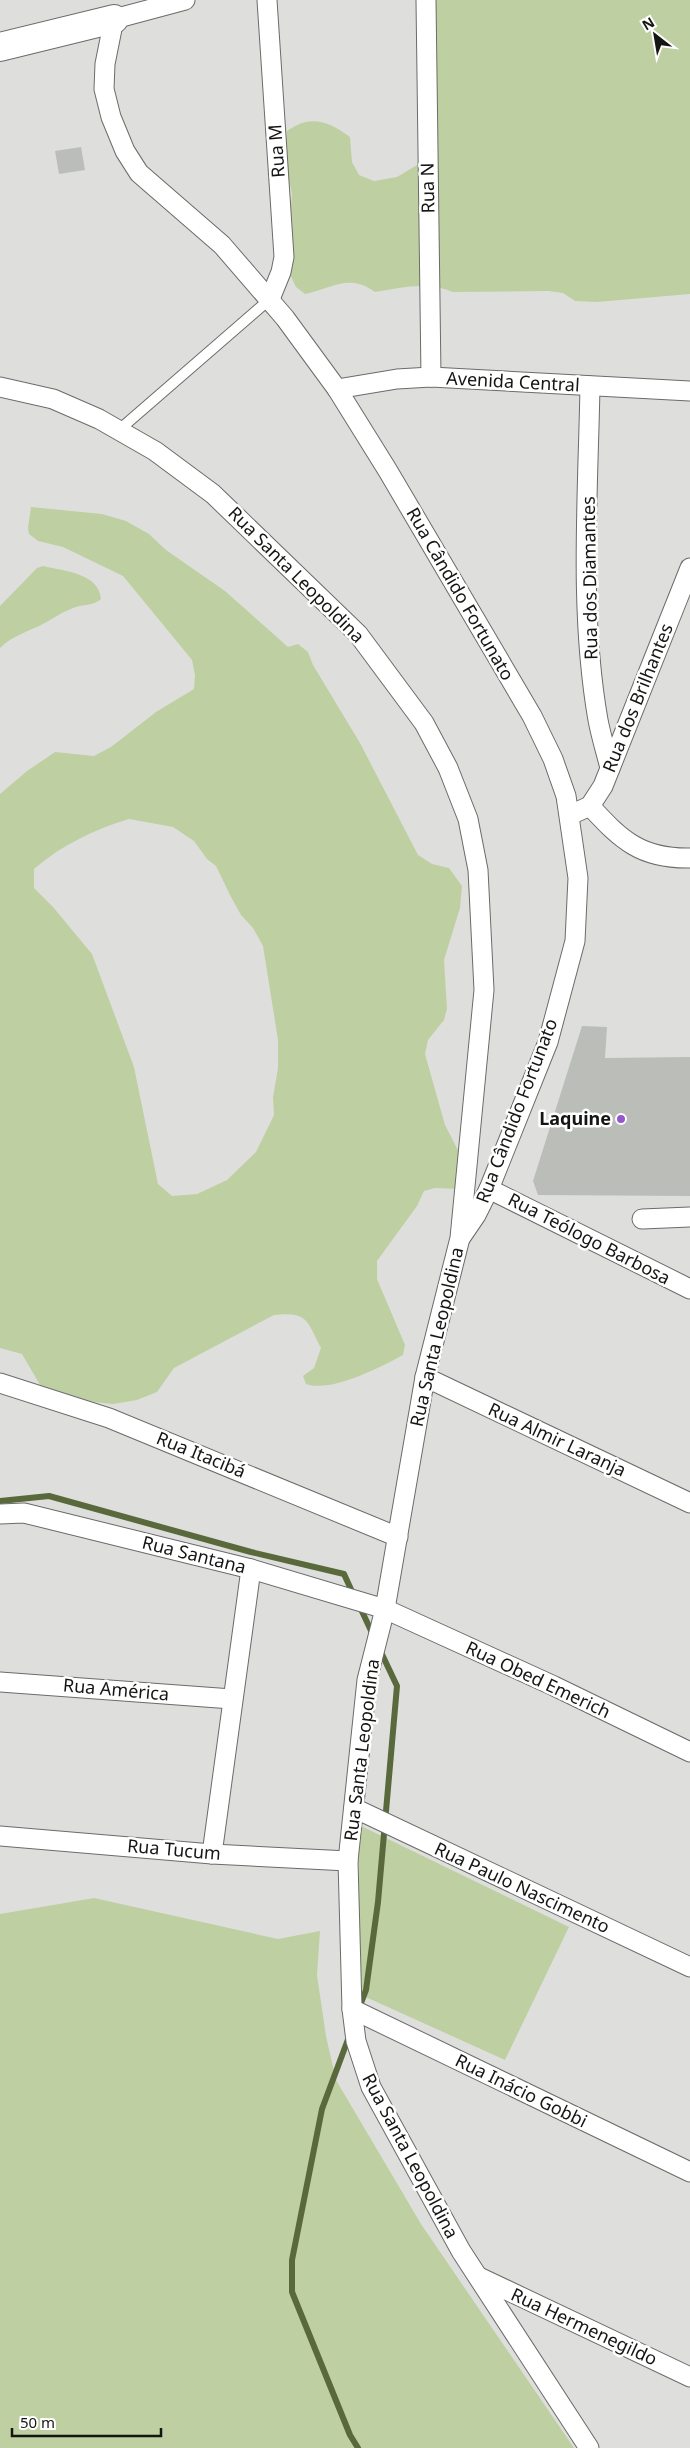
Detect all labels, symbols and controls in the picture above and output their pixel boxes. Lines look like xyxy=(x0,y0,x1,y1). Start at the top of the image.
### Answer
north arrow xyxy=(630,10,680,60)
text: N xyxy=(638,12,658,35)
street label: Rua M xyxy=(262,124,290,179)
street label: Rua N xyxy=(415,162,439,214)
street label: Avenida Central xyxy=(446,366,580,396)
street label: Rua dos Diamantes xyxy=(576,496,602,660)
street label: Rua Santa Leopoldina xyxy=(223,501,370,648)
street label: Rua Cândido Fortunato xyxy=(401,503,520,684)
street label: Rua dos Brilhantes xyxy=(596,620,678,776)
street label: Rua Cândido Fortunato xyxy=(470,1015,562,1206)
place label: Laquine xyxy=(539,1106,611,1130)
marker: Laquine xyxy=(615,1113,627,1125)
street label: Rua Teólogo Barbosa xyxy=(504,1187,675,1289)
street label: Rua Santa Leopoldina xyxy=(404,1245,468,1429)
street label: Rua Almir Laranja xyxy=(485,1397,630,1482)
street label: Rua Itacibá xyxy=(153,1425,250,1483)
street label: Rua Santana xyxy=(140,1530,249,1578)
street label: Rua Obed Emerich xyxy=(462,1635,615,1723)
street label: Rua Santa Leopoldina xyxy=(338,1657,384,1842)
street label: Rua América xyxy=(62,1672,170,1706)
street label: Rua Tucum xyxy=(126,1833,222,1865)
street label: Rua Paulo Nascimento xyxy=(431,1836,614,1938)
street label: Rua Inácio Gobbi xyxy=(451,2048,591,2132)
street label: Rua Santa Leopoldina xyxy=(357,2069,465,2242)
street label: Rua Hermenegildo xyxy=(507,2282,661,2370)
scale bar xyxy=(12,2406,161,2438)
text: 50 m xyxy=(20,2412,55,2432)

